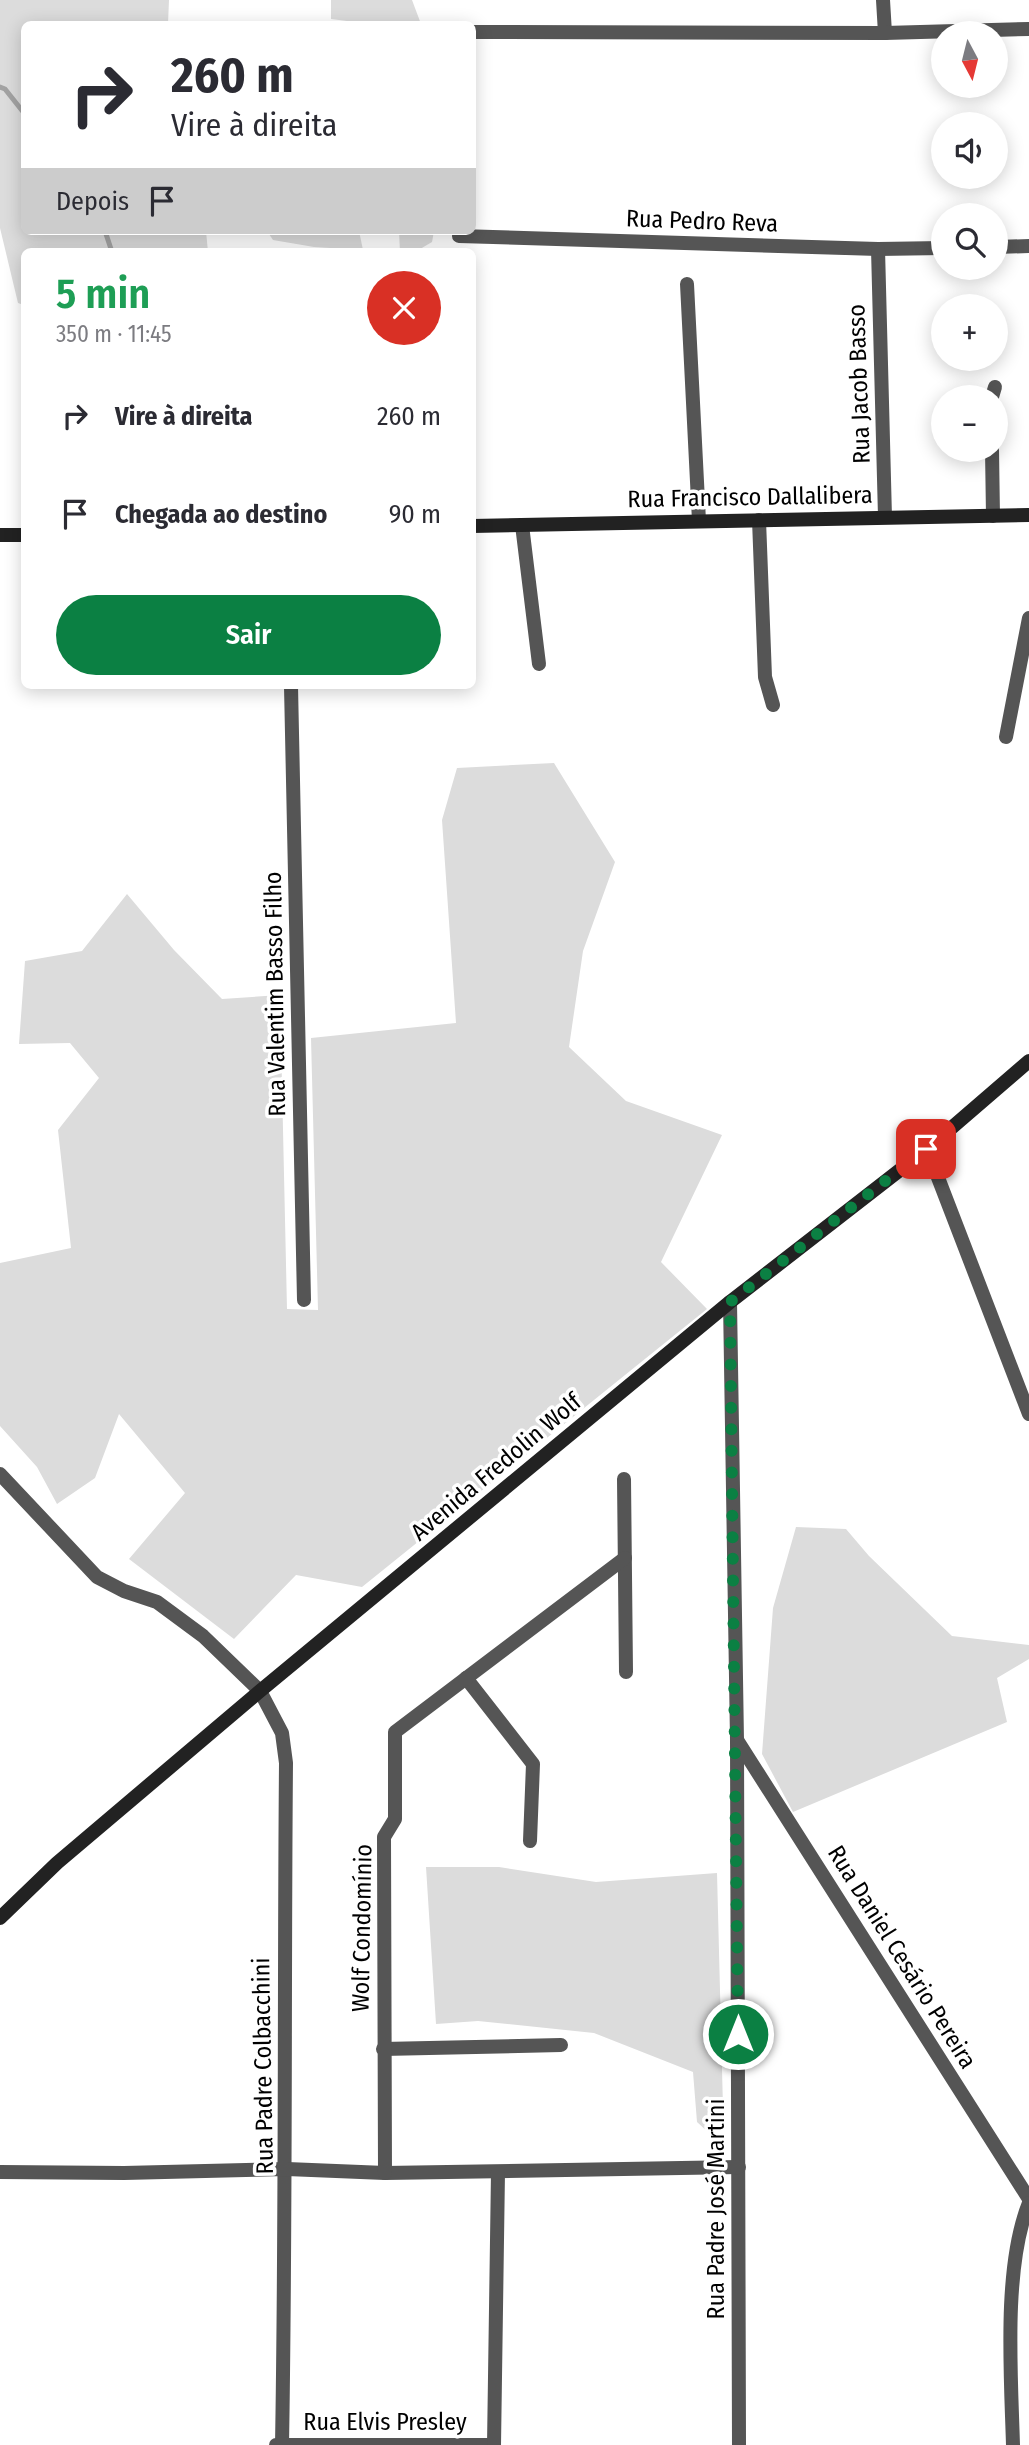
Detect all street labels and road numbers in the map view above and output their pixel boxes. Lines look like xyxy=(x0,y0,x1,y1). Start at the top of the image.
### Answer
street label: Rua Pedro Reva xyxy=(625,204,779,238)
street label: Rua Jacob Basso xyxy=(842,304,876,464)
street label: Rua Francisco Dallalibera xyxy=(627,481,873,513)
street label: Rua Valentim Basso Filho xyxy=(259,871,291,1117)
street label: Avenida Fredolin Wolf xyxy=(405,1387,588,1546)
street label: Rua Daniel Cesário Pereira xyxy=(822,1840,982,2074)
street label: Wolf Condomínio xyxy=(347,1844,377,2012)
street label: Rua Padre Colbacchini xyxy=(247,1957,279,2175)
street label: Rua Padre José Martini xyxy=(702,2099,730,2319)
street label: Rua Elvis Presley xyxy=(303,2408,467,2436)

